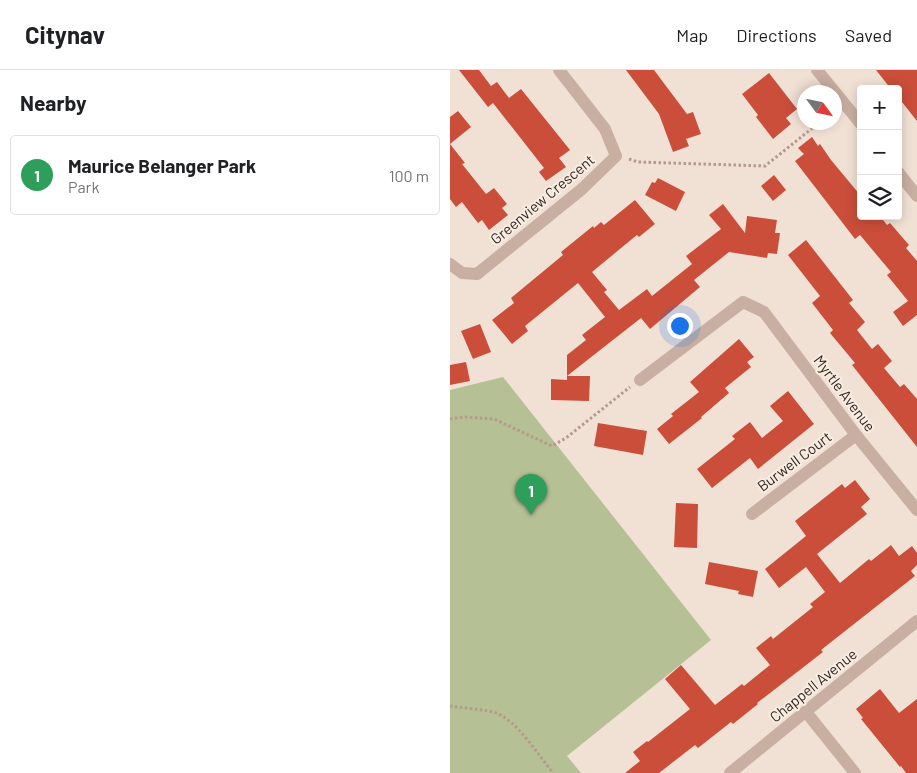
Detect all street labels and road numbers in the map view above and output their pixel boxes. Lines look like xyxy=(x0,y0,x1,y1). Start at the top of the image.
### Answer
street label: Greenview Crescent xyxy=(486,150,598,248)
street label: Myrtle Avenue xyxy=(810,351,880,435)
street label: Burwell Court xyxy=(753,427,835,495)
street label: Chappell Avenue xyxy=(766,644,860,726)

